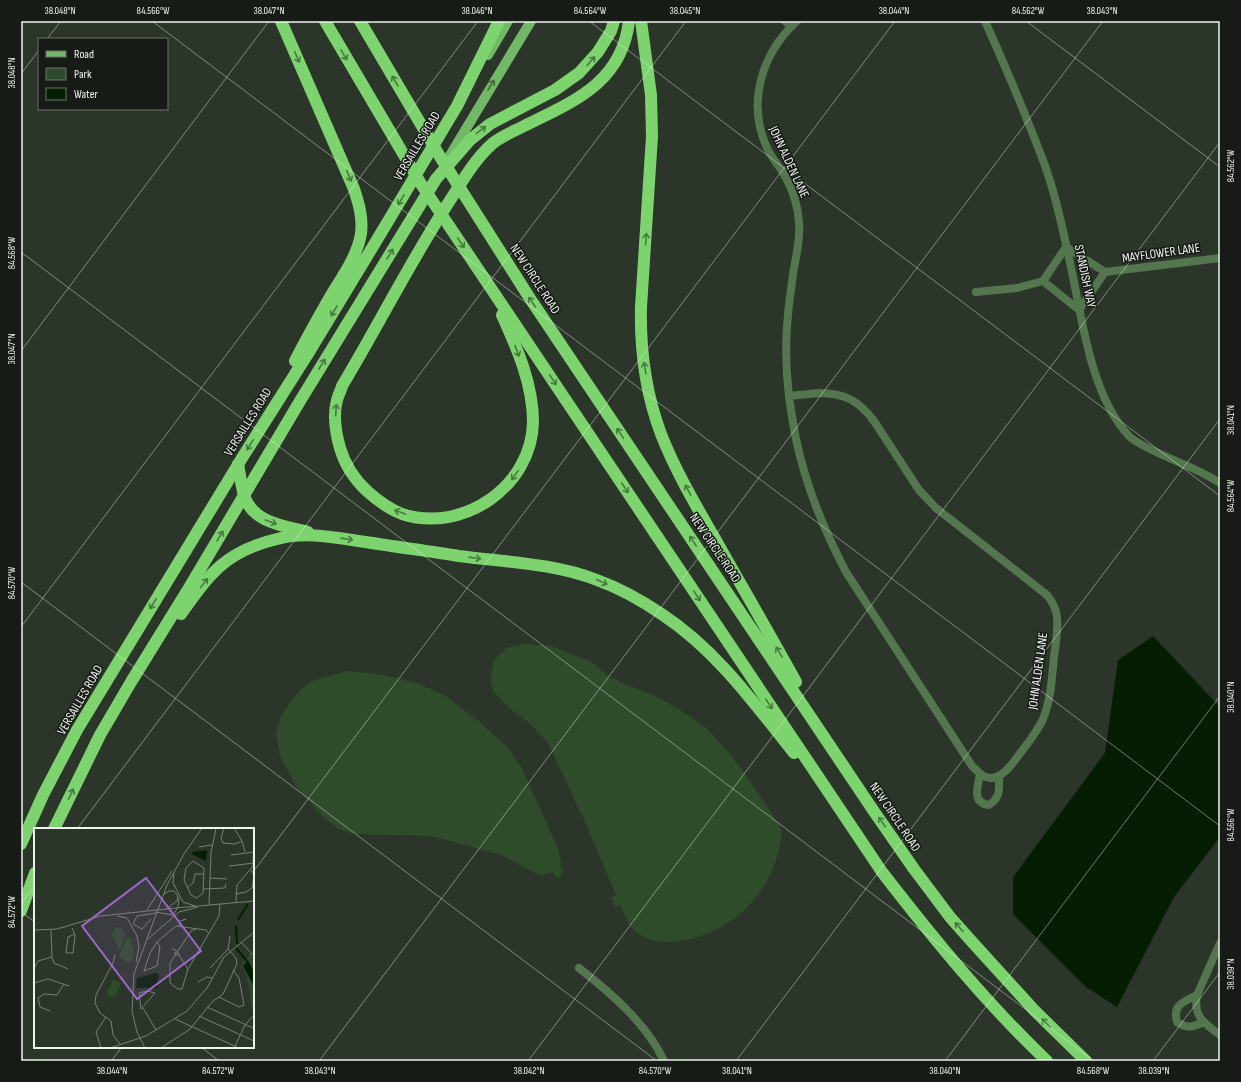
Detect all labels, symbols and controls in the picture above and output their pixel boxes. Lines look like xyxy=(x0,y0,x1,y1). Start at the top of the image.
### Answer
text: 38.048°N xyxy=(44,5,76,17)
text: 84.566°W xyxy=(137,5,170,17)
text: 38.047°N xyxy=(253,5,285,17)
text: 38.046°N xyxy=(461,5,493,17)
text: 84.564°W xyxy=(574,5,607,17)
text: 38.045°N xyxy=(670,5,700,17)
text: 38.044°N xyxy=(879,5,909,17)
text: 84.562°W xyxy=(1012,5,1045,17)
text: 38.043°N xyxy=(1086,5,1118,17)
legend xyxy=(38,38,168,110)
text: Road xyxy=(74,47,94,62)
one-way arrow xyxy=(341,49,349,61)
one-way arrow xyxy=(294,50,301,62)
one-way arrow xyxy=(586,56,595,66)
text: 38.048°N xyxy=(6,57,18,89)
text: Park xyxy=(74,67,92,82)
one-way arrow xyxy=(390,75,398,87)
one-way arrow xyxy=(488,79,496,91)
text: Water xyxy=(74,87,98,102)
street label: VERSAILLES ROAD xyxy=(390,109,444,183)
street label: JOHN ALDEN LANE xyxy=(765,123,813,201)
one-way arrow xyxy=(476,126,487,134)
text: 84.562°W xyxy=(1225,149,1237,182)
one-way arrow xyxy=(345,170,353,182)
one-way arrow xyxy=(397,194,405,206)
one-way arrow xyxy=(642,233,649,246)
text: 84.568°W xyxy=(6,236,18,269)
one-way arrow xyxy=(457,237,465,248)
street label: MAYFLOWER LANE xyxy=(1121,240,1201,266)
street label: NEW CIRCLE ROAD xyxy=(506,241,564,317)
street label: STANDISH WAY xyxy=(1070,243,1100,310)
one-way arrow xyxy=(386,248,395,259)
one-way arrow xyxy=(528,297,536,308)
one-way arrow xyxy=(330,305,338,316)
text: 38.047°N xyxy=(6,333,18,365)
one-way arrow xyxy=(514,345,522,357)
one-way arrow xyxy=(319,358,327,370)
one-way arrow xyxy=(641,362,649,375)
one-way arrow xyxy=(548,374,557,385)
street label: VERSAILLES ROAD xyxy=(221,385,275,459)
one-way arrow xyxy=(332,404,340,417)
text: 38.041°N xyxy=(1225,405,1237,435)
one-way arrow xyxy=(616,428,624,439)
one-way arrow xyxy=(246,439,254,450)
one-way arrow xyxy=(511,470,519,481)
text: 84.564°W xyxy=(1225,479,1237,512)
one-way arrow xyxy=(621,482,629,493)
one-way arrow xyxy=(684,484,691,496)
one-way arrow xyxy=(394,508,406,516)
street label: NEW CIRCLE ROAD xyxy=(686,510,744,586)
one-way arrow xyxy=(265,518,277,526)
one-way arrow xyxy=(216,530,224,542)
one-way arrow xyxy=(340,535,353,543)
one-way arrow xyxy=(689,536,697,547)
one-way arrow xyxy=(468,554,481,562)
text: 84.570°W xyxy=(6,566,18,599)
one-way arrow xyxy=(199,578,208,589)
one-way arrow xyxy=(596,579,608,586)
one-way arrow xyxy=(693,590,701,601)
one-way arrow xyxy=(149,598,157,610)
street label: JOHN ALDEN LANE xyxy=(1025,631,1051,712)
one-way arrow xyxy=(775,646,782,658)
street label: VERSAILLES ROAD xyxy=(54,662,106,738)
text: 38.040°N xyxy=(1225,681,1237,713)
one-way arrow xyxy=(765,698,773,709)
street label: NEW CIRCLE ROAD xyxy=(866,779,924,855)
one-way arrow xyxy=(67,788,75,800)
text: 84.566°W xyxy=(1225,808,1237,841)
one-way arrow xyxy=(878,817,886,828)
inset map xyxy=(34,828,254,1048)
text: 84.572°W xyxy=(6,895,18,928)
one-way arrow xyxy=(954,922,963,932)
text: 38.039°N xyxy=(1225,958,1237,990)
one-way arrow xyxy=(1041,1018,1051,1028)
text: 38.044°N xyxy=(97,1065,127,1077)
text: 84.572°W xyxy=(202,1065,235,1077)
text: 38.043°N xyxy=(304,1065,336,1077)
text: 38.042°N xyxy=(514,1065,545,1077)
text: 84.570°W xyxy=(639,1065,672,1077)
text: 38.041°N xyxy=(722,1065,752,1077)
text: 38.040°N xyxy=(929,1065,961,1077)
text: 84.568°W xyxy=(1077,1065,1110,1077)
text: 38.039°N xyxy=(1138,1065,1170,1077)

